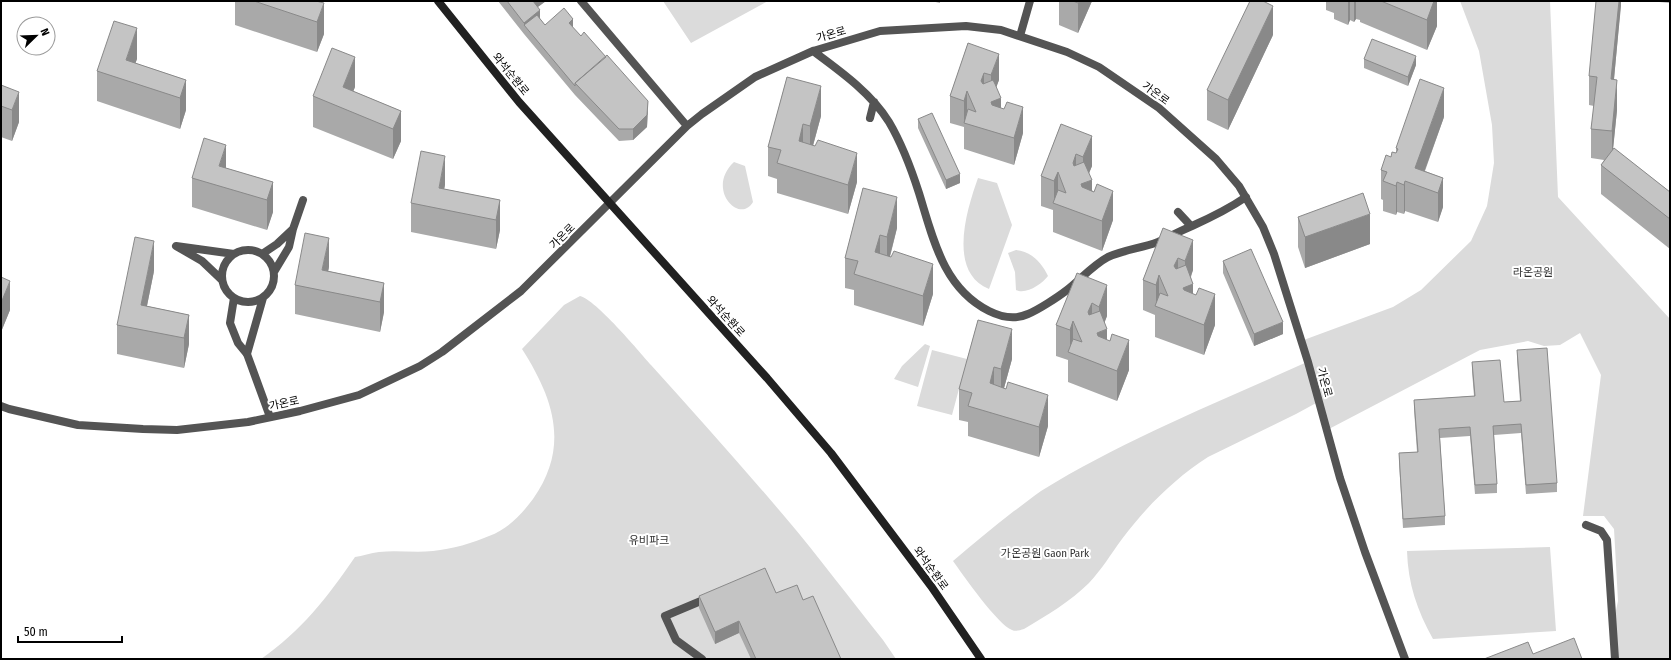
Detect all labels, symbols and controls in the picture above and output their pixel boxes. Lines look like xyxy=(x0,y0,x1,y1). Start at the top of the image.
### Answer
north arrow xyxy=(16,16,56,56)
street label: 가온로 xyxy=(815,24,848,45)
text: N xyxy=(37,27,52,38)
street label: 와석순환로 xyxy=(490,51,532,98)
street label: 가온로 xyxy=(1140,79,1172,108)
street label: 가온로 xyxy=(547,221,578,252)
park label: 라온공원 xyxy=(1513,266,1553,279)
street label: 와석순환로 xyxy=(704,293,747,339)
street label: 가온로 xyxy=(1314,366,1335,398)
street label: 가온로 xyxy=(268,394,300,413)
park label: 유비파크 xyxy=(629,534,669,547)
street label: 와석순환로 xyxy=(910,544,951,593)
park label: 가온공원 Gaon Park xyxy=(1001,547,1090,560)
scale bar xyxy=(18,618,122,644)
text: 50 m xyxy=(24,625,48,639)

